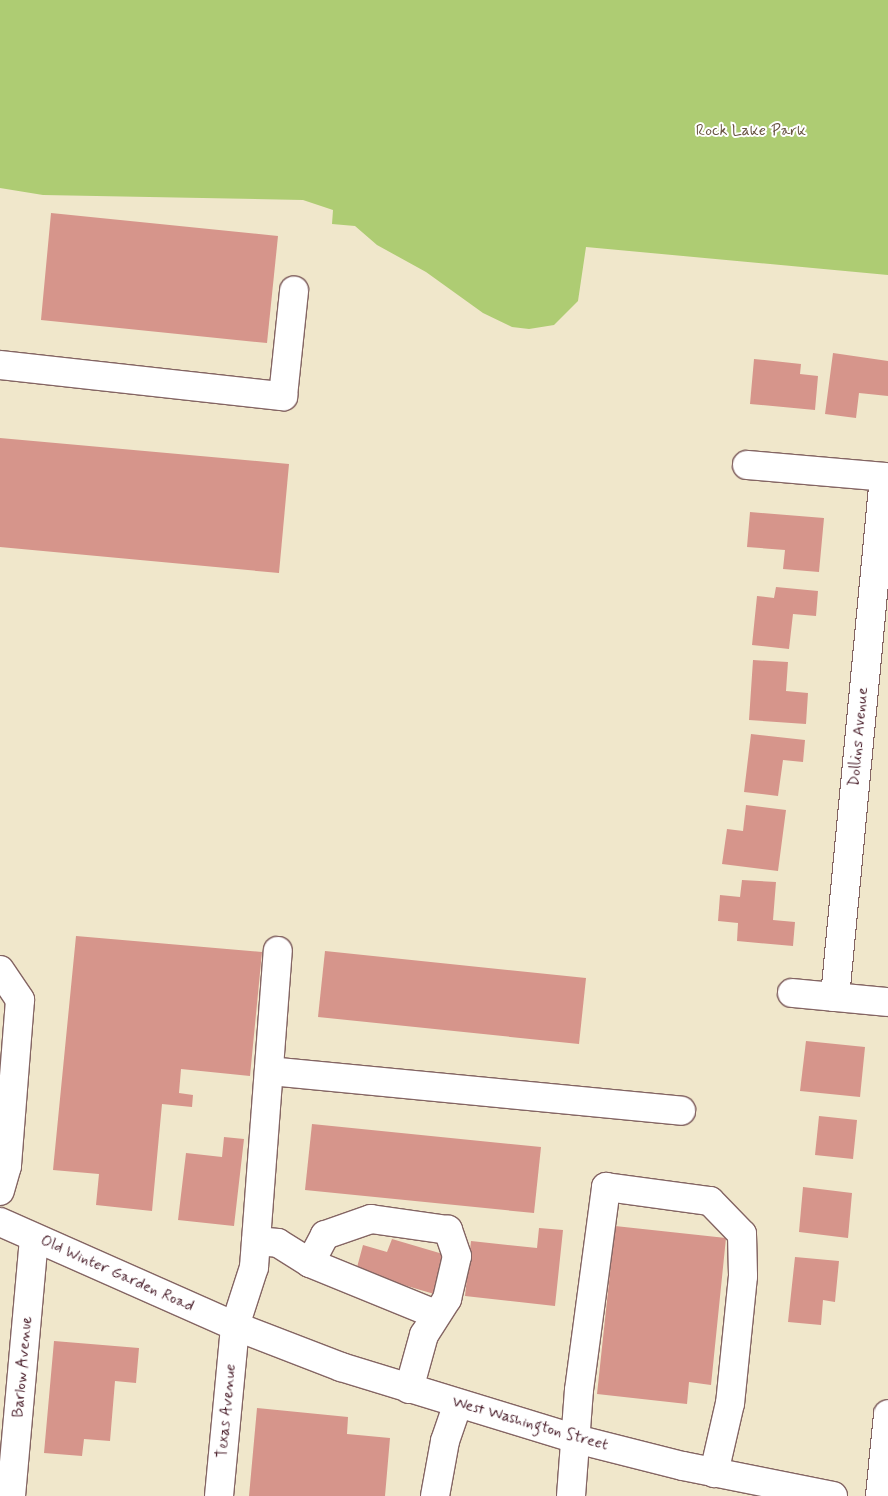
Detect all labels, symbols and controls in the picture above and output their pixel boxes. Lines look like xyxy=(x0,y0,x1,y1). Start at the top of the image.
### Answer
park label: Rock Lake Park xyxy=(698,121,804,141)
street label: Dollins Avenue xyxy=(845,686,873,788)
street label: Old Winter Garden Road xyxy=(38,1232,196,1316)
street label: Barlow Avenue xyxy=(9,1316,37,1418)
street label: Texas Avenue xyxy=(213,1364,241,1458)
street label: West Washington Street xyxy=(449,1392,611,1456)

